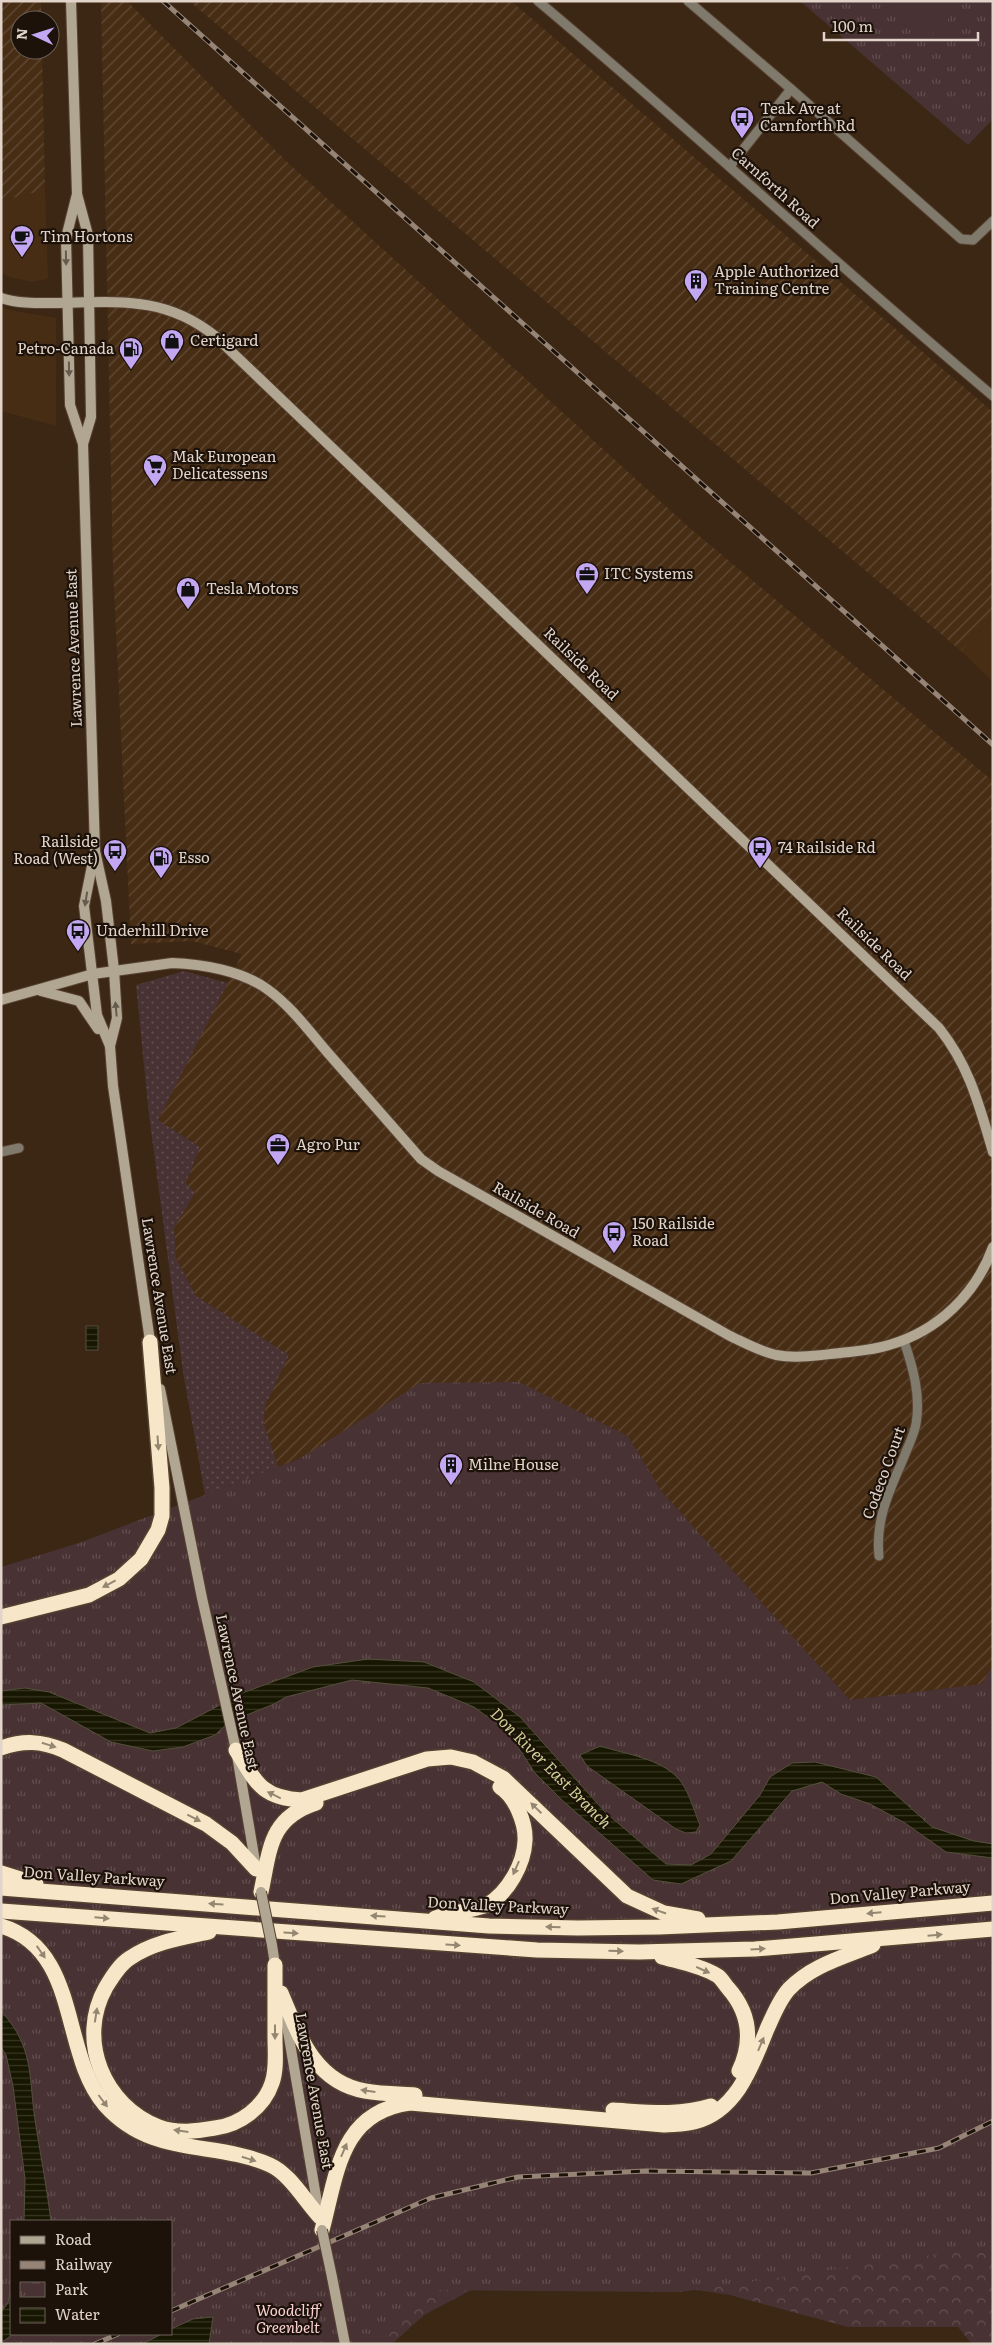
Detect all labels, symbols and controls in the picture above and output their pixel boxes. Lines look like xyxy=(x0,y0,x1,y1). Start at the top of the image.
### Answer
north arrow xyxy=(10,10,60,60)
scale bar xyxy=(824,10,978,42)
text: 100 m xyxy=(832,14,873,37)
text: N xyxy=(11,27,31,41)
place label: Teak Ave at Carnforth Rd xyxy=(760,96,855,136)
bus stop icon: Teak Ave at Carnforth Rd xyxy=(729,105,755,139)
street label: Carnforth Road xyxy=(727,141,825,233)
cafe icon: Tim Hortons xyxy=(9,224,35,258)
place label: Tim Hortons xyxy=(40,224,133,247)
one-way arrow xyxy=(62,251,70,267)
place label: Apple Authorized Training Centre xyxy=(714,259,839,299)
building icon: Apple Authorized Training Centre xyxy=(683,268,709,302)
shop icon: Certigard xyxy=(159,328,185,362)
place label: Certigard xyxy=(190,328,259,351)
place label: Petro-Canada xyxy=(17,336,115,359)
fuel station icon: Petro-Canada xyxy=(118,336,144,370)
one-way arrow xyxy=(65,361,73,377)
place label: Mak European Delicatessens xyxy=(172,444,276,484)
supermarket icon: Mak European Delicatessens xyxy=(142,453,168,487)
office icon: ITC Systems xyxy=(574,561,600,595)
place label: ITC Systems xyxy=(604,561,693,584)
street label: Lawrence Avenue East xyxy=(58,568,87,728)
shop icon: Tesla Motors xyxy=(175,576,201,610)
place label: Tesla Motors xyxy=(206,576,299,599)
street label: Railside Road xyxy=(539,621,625,705)
place label: Railside Road (West) xyxy=(13,829,98,869)
bus stop icon: 74 Railside Rd xyxy=(747,835,773,869)
place label: 74 Railside Rd xyxy=(778,835,876,858)
bus stop icon: Railside Road (West) xyxy=(102,838,128,872)
fuel station icon: Esso xyxy=(148,845,174,879)
place label: Esso xyxy=(178,845,210,868)
one-way arrow xyxy=(81,892,89,908)
street label: Railside Road xyxy=(832,901,918,985)
bus stop icon: Underhill Drive xyxy=(65,918,91,952)
place label: Underhill Drive xyxy=(96,918,209,941)
one-way arrow xyxy=(112,1000,120,1016)
office icon: Agro Pur xyxy=(265,1132,291,1166)
place label: Agro Pur xyxy=(296,1132,360,1155)
street label: Railside Road xyxy=(489,1175,584,1243)
place label: 150 Railside Road xyxy=(632,1211,715,1251)
street label: Lawrence Avenue East xyxy=(137,1216,184,1376)
bus stop icon: 150 Railside Road xyxy=(601,1220,627,1254)
street label: Codeco Court xyxy=(855,1423,910,1522)
one-way arrow xyxy=(154,1435,162,1451)
building icon: Milne House xyxy=(438,1452,464,1486)
place label: Milne House xyxy=(468,1452,559,1475)
one-way arrow xyxy=(102,1580,116,1588)
street label: Lawrence Avenue East xyxy=(211,1612,266,1772)
water label: Don River East Branch xyxy=(486,1701,618,1834)
one-way arrow xyxy=(41,1741,56,1749)
one-way arrow xyxy=(267,1791,282,1799)
one-way arrow xyxy=(530,1802,542,1814)
one-way arrow xyxy=(186,1814,201,1822)
street label: Don Valley Parkway xyxy=(23,1859,166,1892)
one-way arrow xyxy=(512,1861,521,1876)
street label: Don Valley Parkway xyxy=(828,1874,972,1909)
street label: Don Valley Parkway xyxy=(427,1889,570,1920)
one-way arrow xyxy=(207,1900,223,1908)
one-way arrow xyxy=(651,1907,666,1915)
one-way arrow xyxy=(866,1909,882,1917)
one-way arrow xyxy=(370,1912,386,1920)
one-way arrow xyxy=(95,1915,111,1923)
one-way arrow xyxy=(545,1923,561,1931)
one-way arrow xyxy=(284,1929,300,1937)
one-way arrow xyxy=(927,1931,943,1939)
one-way arrow xyxy=(446,1941,462,1949)
one-way arrow xyxy=(750,1944,766,1952)
one-way arrow xyxy=(36,1945,46,1959)
one-way arrow xyxy=(608,1947,624,1955)
one-way arrow xyxy=(696,1966,710,1974)
one-way arrow xyxy=(92,2007,100,2023)
street label: Lawrence Avenue East xyxy=(290,2011,341,2171)
one-way arrow xyxy=(271,2024,279,2040)
one-way arrow xyxy=(757,2036,765,2051)
one-way arrow xyxy=(360,2087,376,2095)
one-way arrow xyxy=(98,2094,108,2108)
one-way arrow xyxy=(173,2127,189,2135)
one-way arrow xyxy=(341,2143,349,2157)
one-way arrow xyxy=(242,2156,257,2164)
legend xyxy=(10,2220,172,2335)
text: Road xyxy=(55,2227,91,2250)
text: Railway xyxy=(55,2252,113,2275)
text: Park xyxy=(55,2277,89,2300)
park label: Woodcliff Greenbelt xyxy=(256,2298,322,2338)
text: Water xyxy=(55,2302,100,2325)

